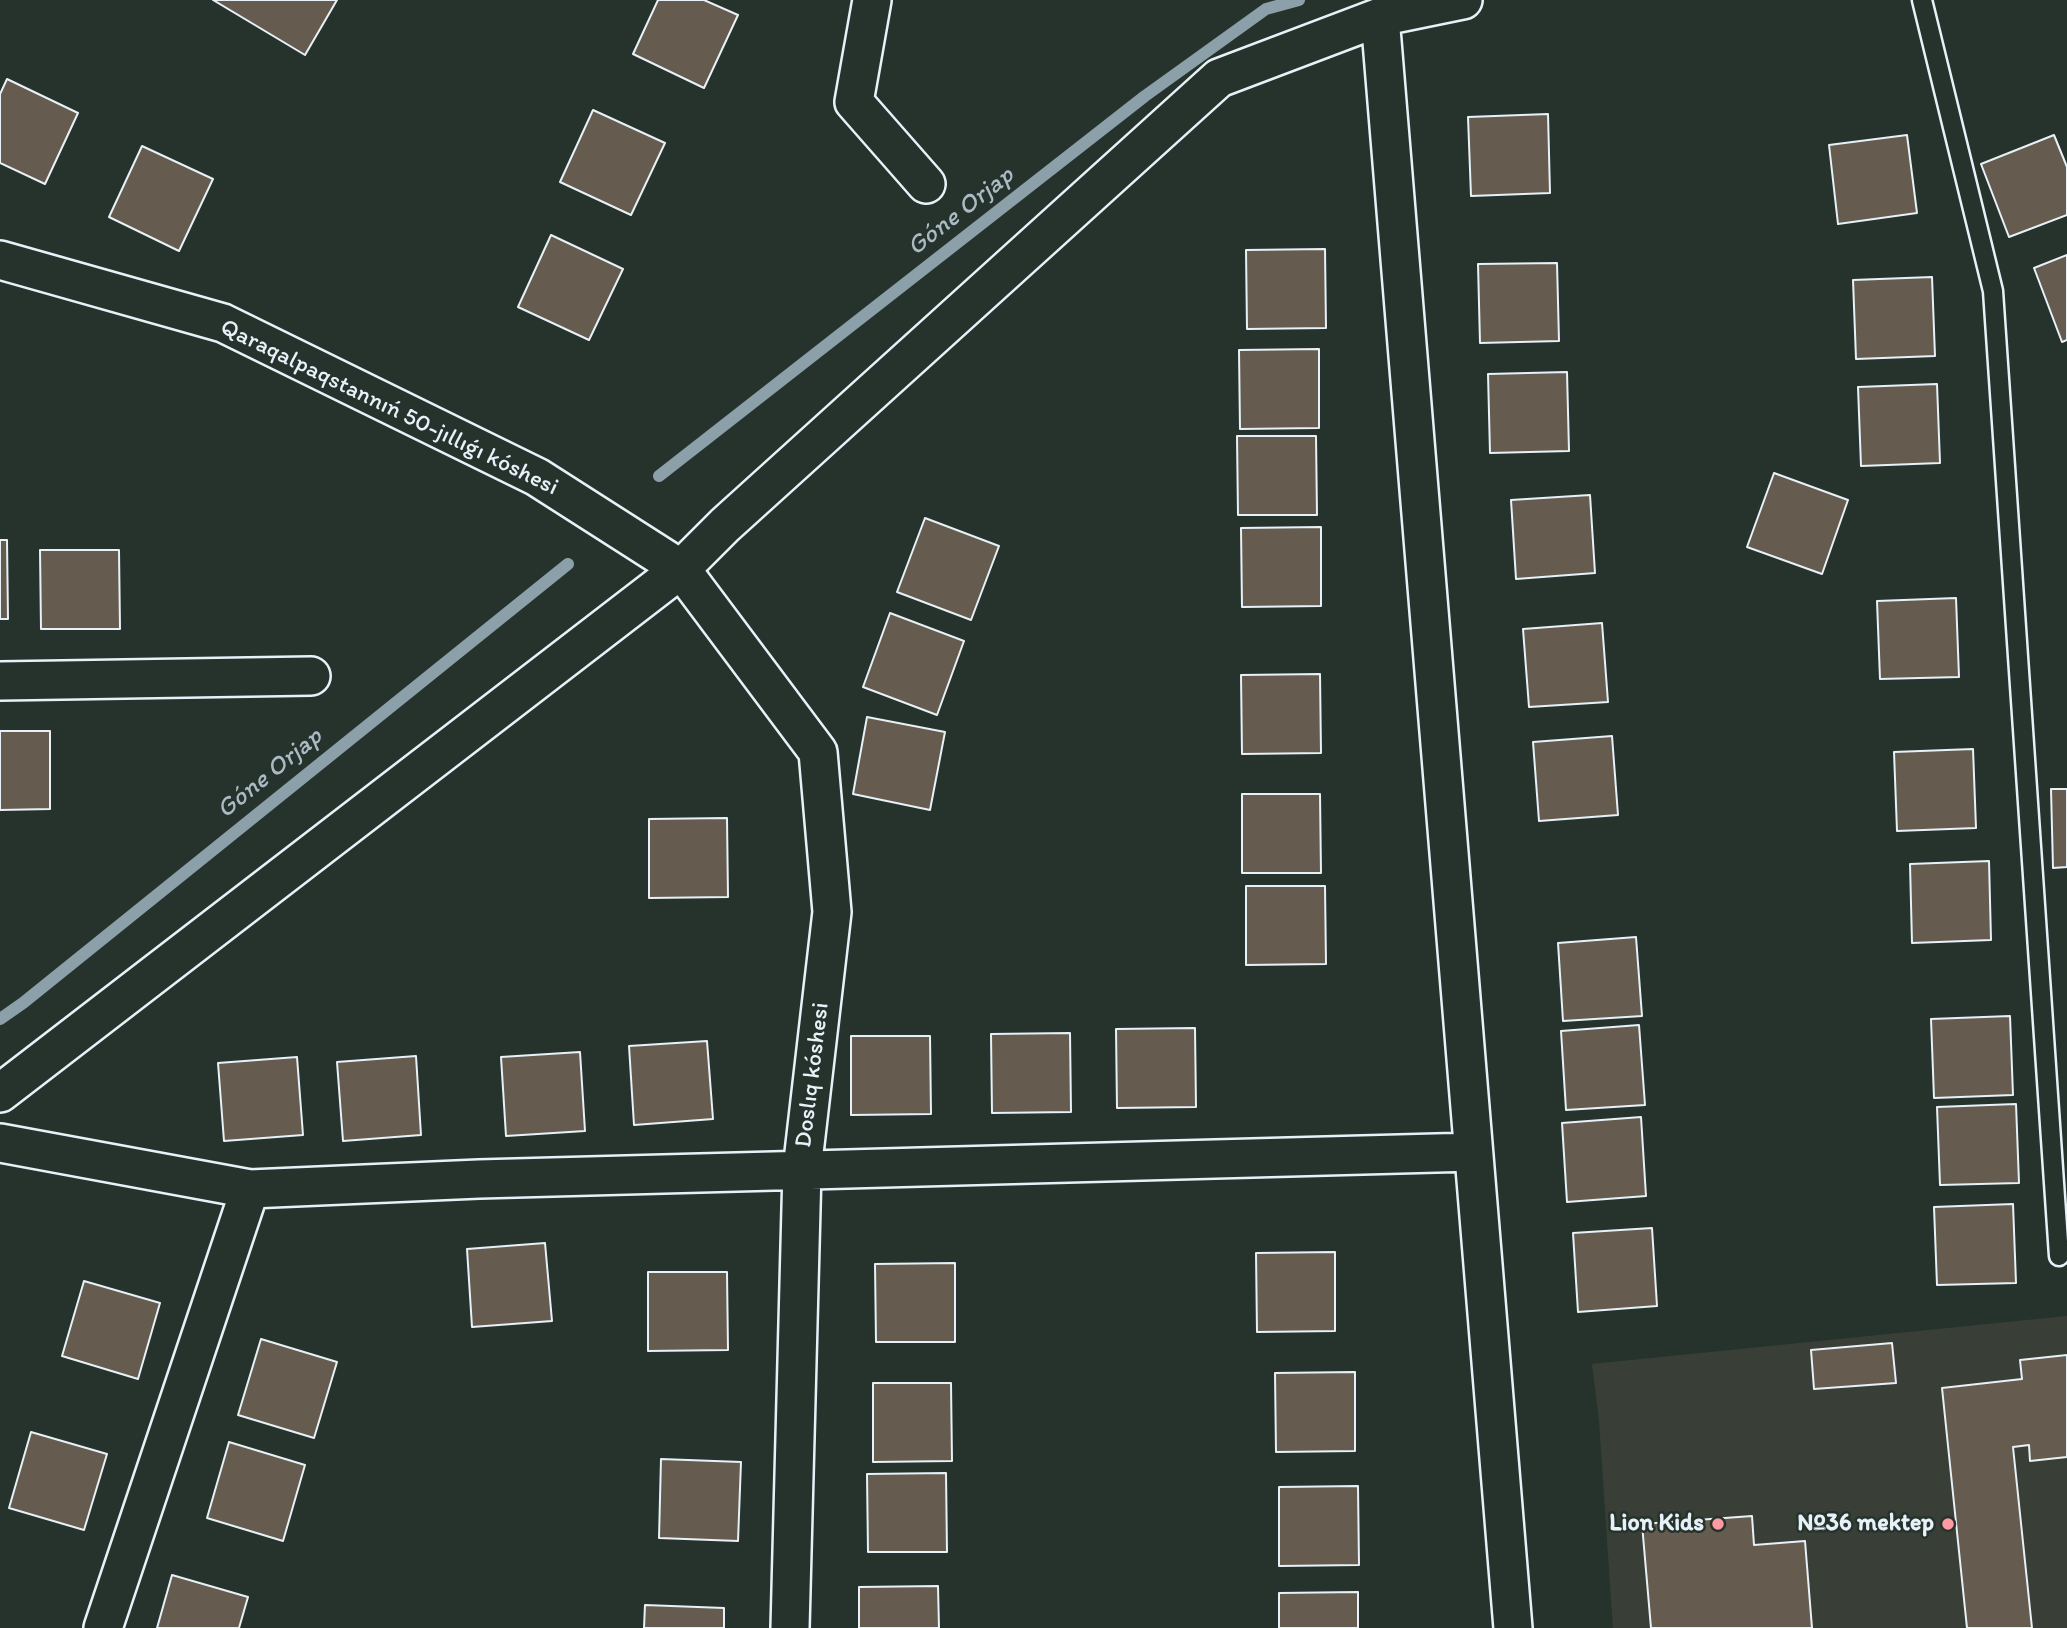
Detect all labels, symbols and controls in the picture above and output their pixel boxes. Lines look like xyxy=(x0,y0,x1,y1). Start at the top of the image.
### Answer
water label: Góne Orjap xyxy=(901,161,1021,263)
street label: Qaraqalpaqstannıń 50-jıllıǵı kóshesi xyxy=(215,313,563,503)
water label: Góne Orjap xyxy=(211,722,329,826)
street label: Doslıq kóshesi xyxy=(790,1001,836,1149)
place label: Lion Kids xyxy=(1609,1510,1704,1538)
place label: №36 mektep xyxy=(1797,1510,1934,1538)
marker: Lion Kids xyxy=(1710,1516,1726,1532)
marker: №36 mektep xyxy=(1940,1516,1956,1532)

